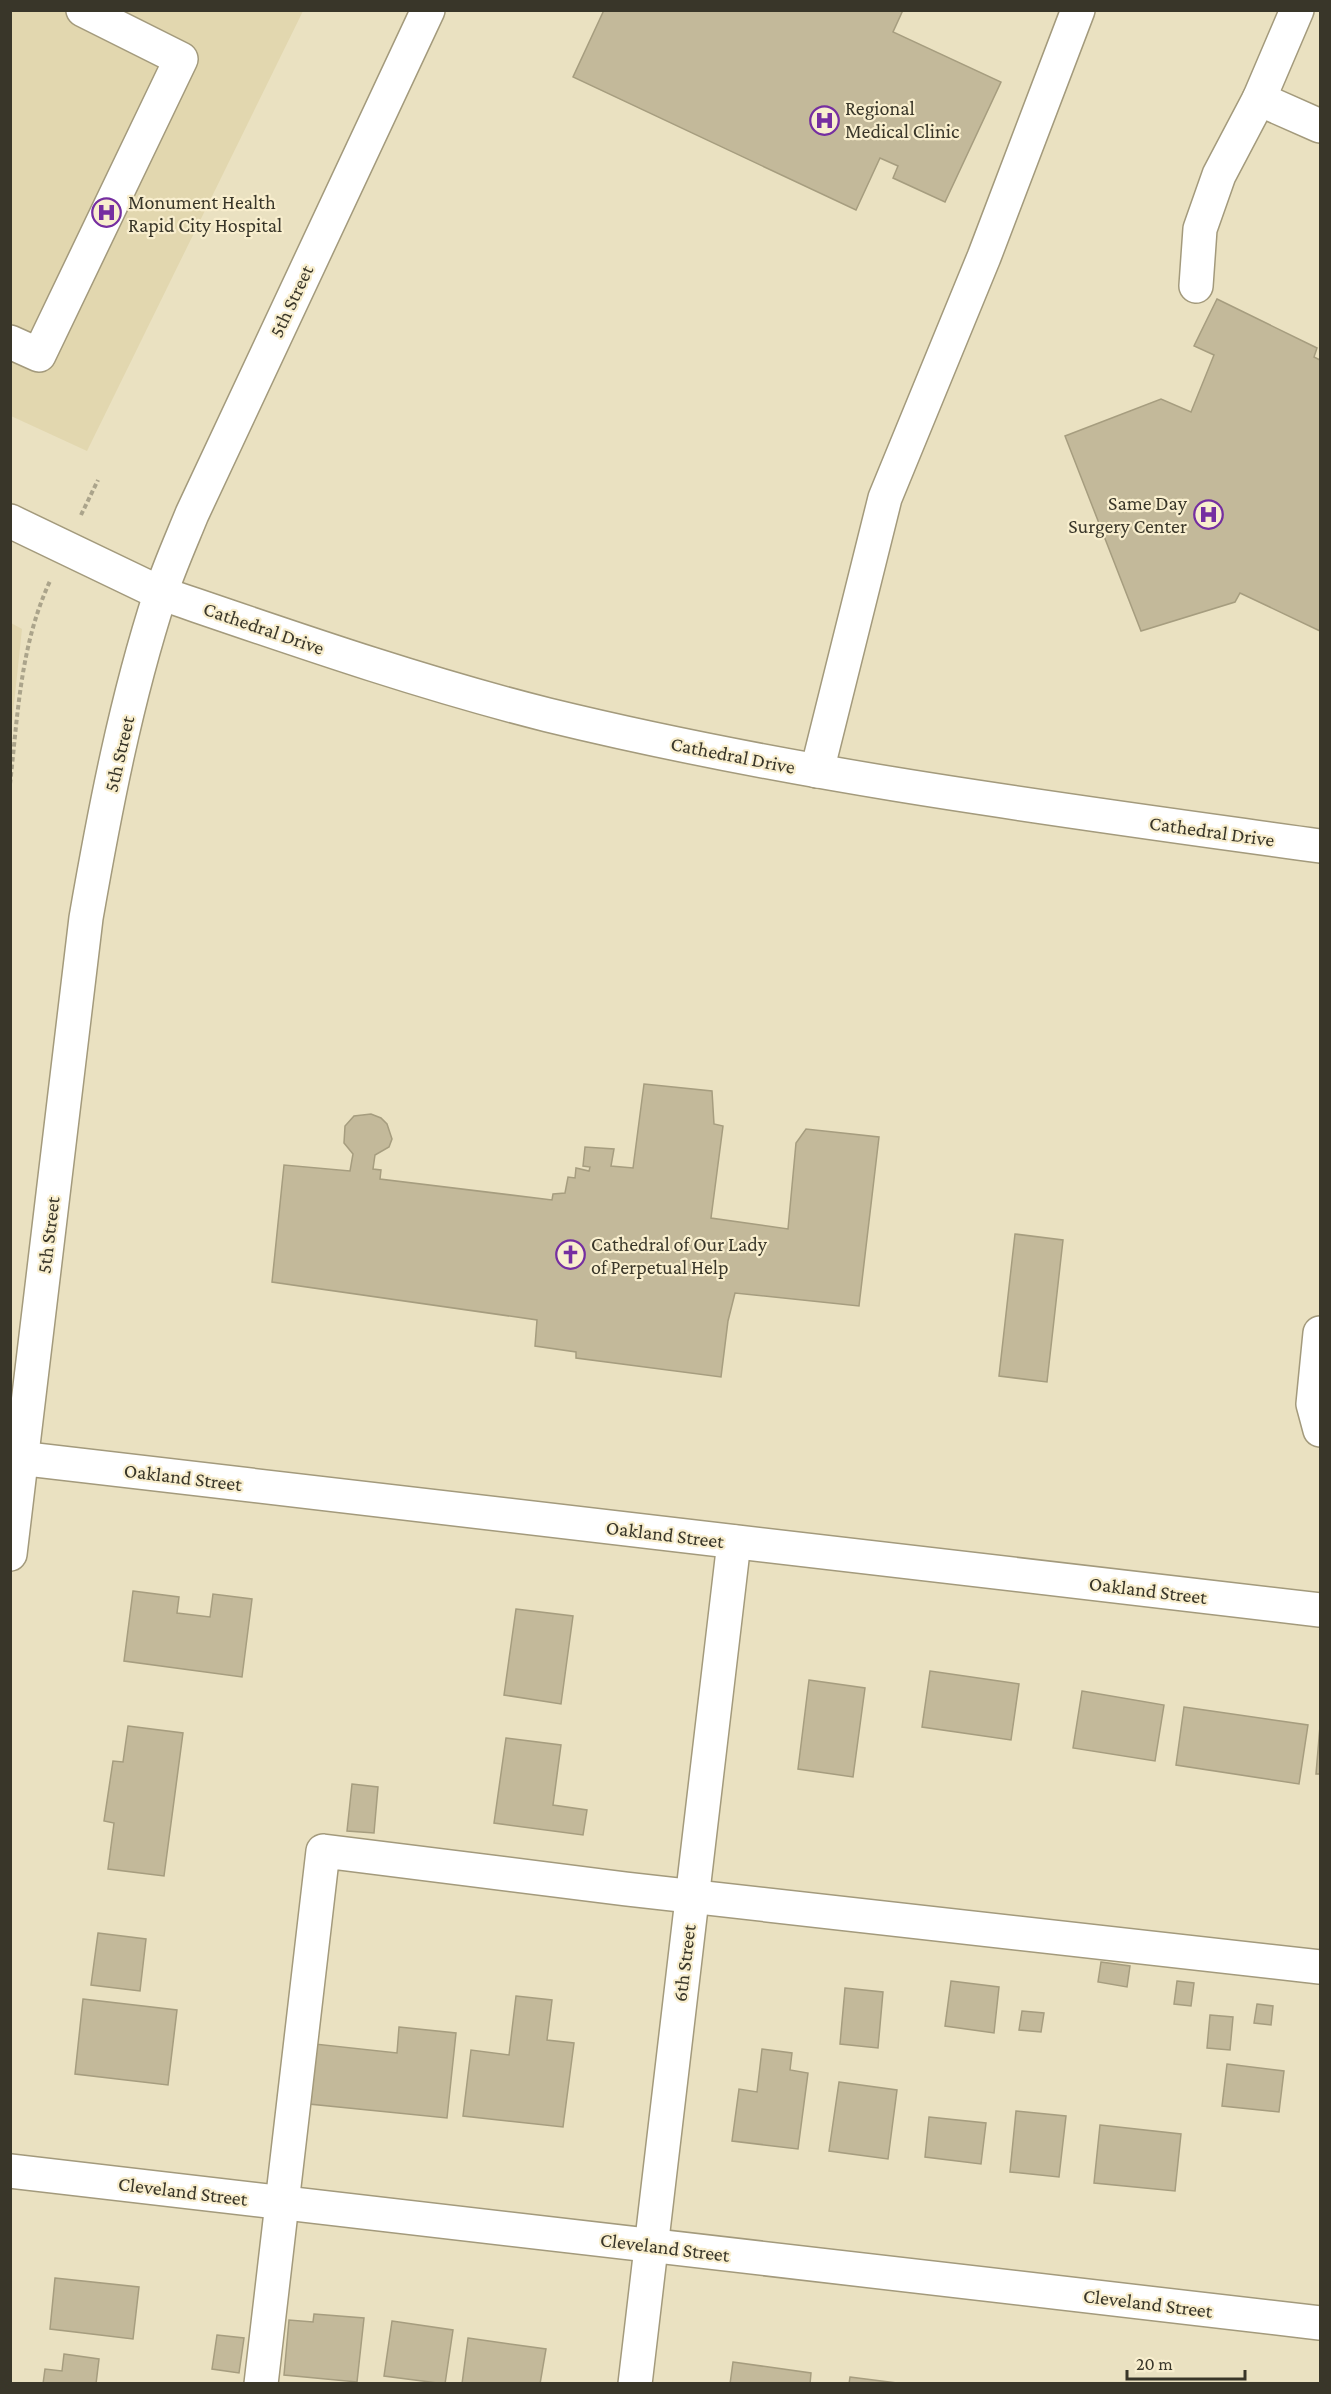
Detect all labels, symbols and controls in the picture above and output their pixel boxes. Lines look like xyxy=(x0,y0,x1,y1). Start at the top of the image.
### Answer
place label: Regional Medical Clinic xyxy=(845,97,960,142)
hospital icon: Regional Medical Clinic xyxy=(808,104,840,136)
place label: Monument Health Rapid City Hospital xyxy=(128,191,282,237)
hospital icon: Monument Health Rapid City Hospital xyxy=(91,197,123,229)
street label: 5th Street xyxy=(265,261,317,341)
place label: Same Day Surgery Center xyxy=(1068,492,1188,538)
hospital icon: Same Day Surgery Center xyxy=(1192,499,1224,531)
street label: Cathedral Drive xyxy=(201,597,327,659)
street label: 5th Street xyxy=(100,713,138,794)
street label: Cathedral Drive xyxy=(669,732,797,778)
street label: Cathedral Drive xyxy=(1148,811,1276,851)
street label: 5th Street xyxy=(32,1195,64,1275)
place label: Cathedral of Our Lady of Perpetual Help xyxy=(591,1233,768,1279)
church icon: Cathedral of Our Lady of Perpetual Help xyxy=(554,1239,586,1271)
street label: Oakland Street xyxy=(123,1459,244,1495)
street label: Oakland Street xyxy=(605,1516,726,1552)
street label: Oakland Street xyxy=(1088,1572,1209,1608)
street label: 6th Street xyxy=(668,1923,700,2003)
street label: Cleveland Street xyxy=(117,2172,249,2210)
street label: Cleveland Street xyxy=(599,2228,731,2266)
street label: Cleveland Street xyxy=(1082,2284,1214,2322)
scale bar xyxy=(1127,2343,1246,2381)
text: 20 m xyxy=(1136,2354,1173,2374)

